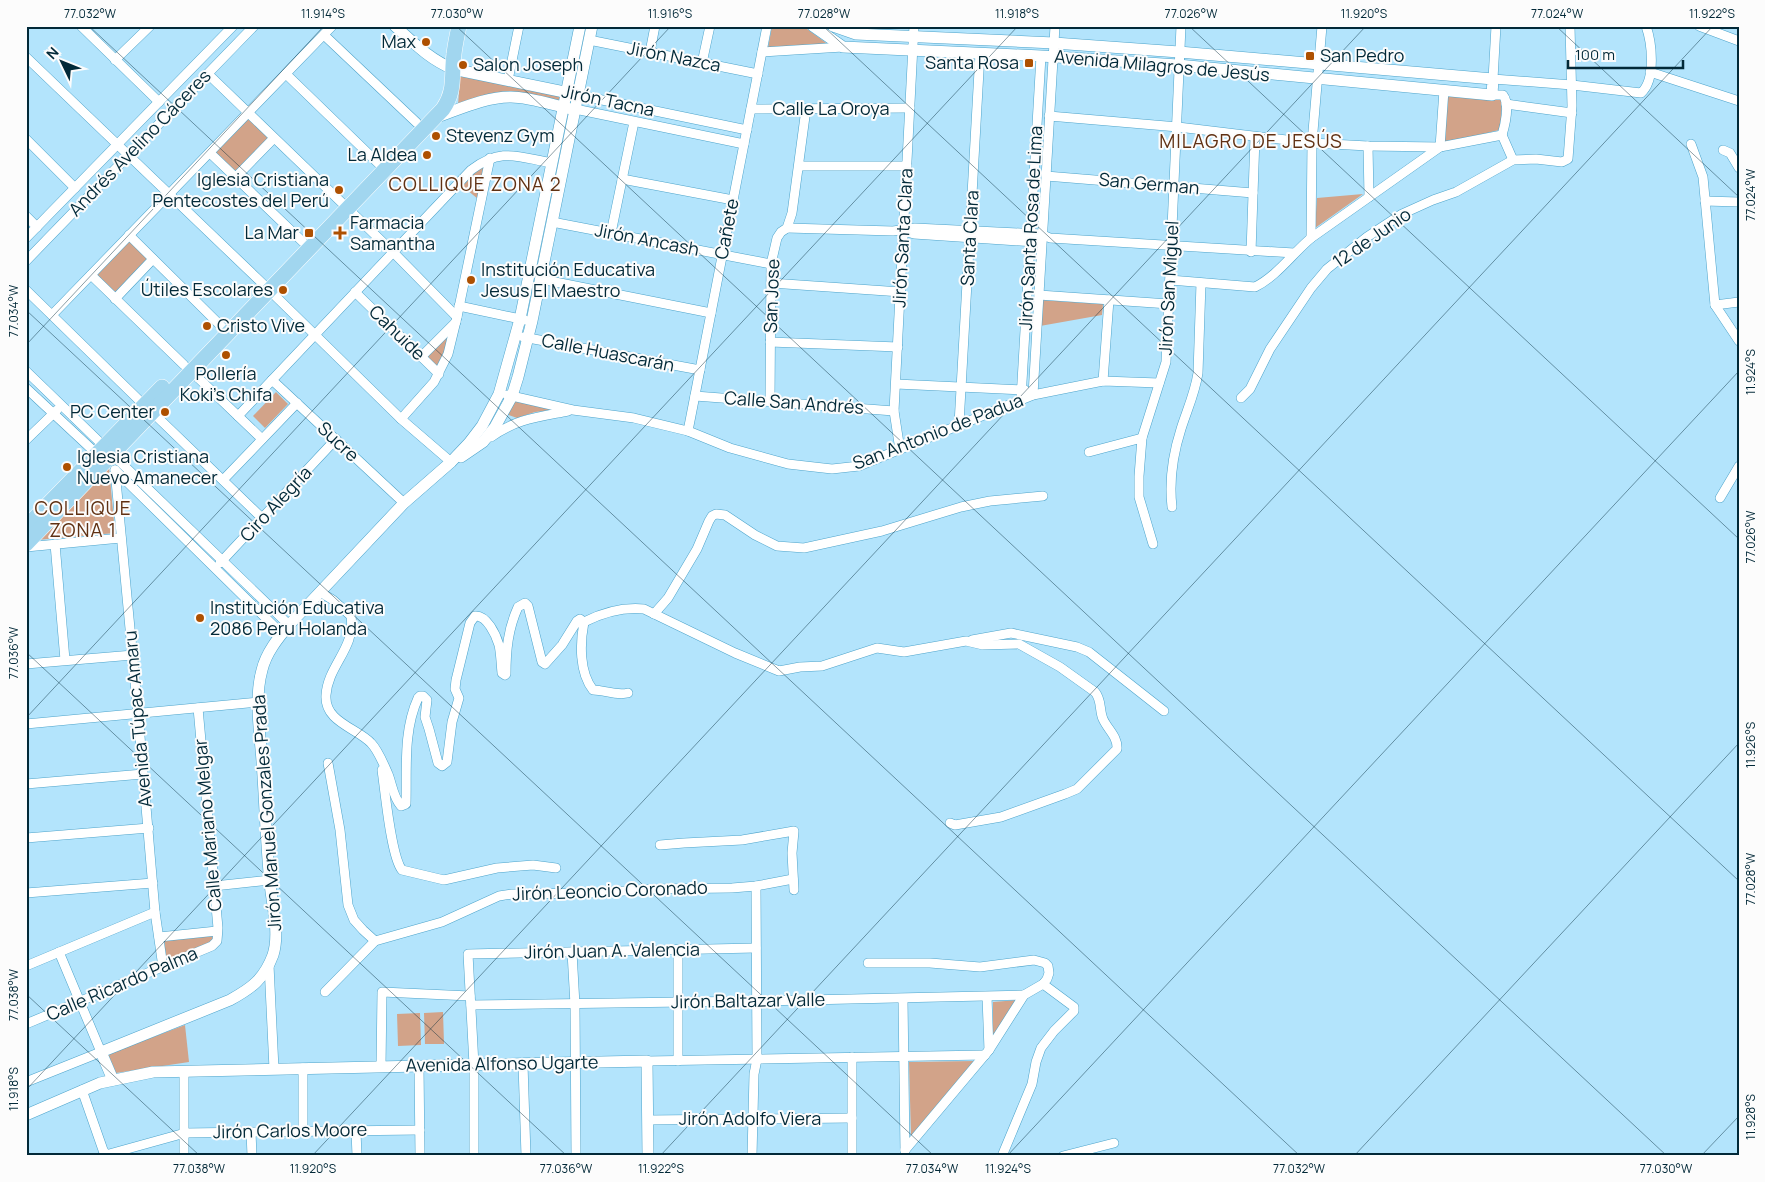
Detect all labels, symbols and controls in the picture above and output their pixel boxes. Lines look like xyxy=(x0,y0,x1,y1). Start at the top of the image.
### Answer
text: 77.032°W xyxy=(64,5,117,22)
text: 11.914°S xyxy=(301,5,345,22)
text: 77.030°W xyxy=(431,5,484,22)
text: 11.916°S xyxy=(648,5,692,22)
text: 77.028°W xyxy=(798,5,851,22)
text: 11.918°S xyxy=(995,5,1039,22)
text: 77.026°W xyxy=(1165,5,1218,22)
text: 11.920°S xyxy=(1341,5,1387,22)
text: 77.024°W xyxy=(1531,5,1584,22)
text: 11.922°S xyxy=(1689,5,1735,22)
place label: Max xyxy=(381,29,417,53)
street label: Jirón Nazca xyxy=(625,35,723,77)
marker: Max xyxy=(420,36,432,48)
north arrow xyxy=(38,38,88,88)
scale bar xyxy=(1568,38,1682,70)
text: N xyxy=(42,43,63,63)
place label: San Pedro xyxy=(1320,43,1404,67)
street label: Avenida Milagros de Jesús xyxy=(1053,44,1271,86)
text: 100 m xyxy=(1575,44,1615,65)
place label: Santa Rosa xyxy=(925,50,1019,74)
marker: San Pedro xyxy=(1304,50,1316,62)
place label: Salon Joseph xyxy=(473,52,583,76)
marker: Santa Rosa xyxy=(1023,57,1035,69)
marker: Salon Joseph xyxy=(457,59,469,71)
street label: Andrés Avelino Cáceres xyxy=(63,64,216,221)
street label: Jirón Tacna xyxy=(560,79,657,122)
street label: Calle La Oroya xyxy=(773,96,889,120)
place label: Stevenz Gym xyxy=(446,123,554,147)
street label: Jirón Santa Rosa de Lima xyxy=(1013,125,1047,331)
district label: MILAGRO DE JESÚS xyxy=(1159,128,1343,154)
marker: Stevenz Gym xyxy=(430,130,442,142)
place label: La Aldea xyxy=(348,142,417,166)
marker: La Aldea xyxy=(421,149,433,161)
place label: Iglesia Cristiana Pentecostes del Perú xyxy=(152,167,329,212)
street label: San German xyxy=(1098,167,1200,199)
street label: Jirón Santa Clara xyxy=(886,168,918,308)
text: 77.024°W xyxy=(1742,168,1759,221)
district label: COLLIQUE ZONA 2 xyxy=(389,171,561,197)
marker: Iglesia Cristiana Pentecostes del Perú xyxy=(333,184,345,196)
street label: Santa Clara xyxy=(955,189,983,286)
street label: Cañete xyxy=(708,196,744,261)
street label: 12 de Junio xyxy=(1328,201,1415,273)
place label: Farmacia Samantha xyxy=(350,210,435,255)
street label: Jirón Ancash xyxy=(593,217,701,261)
place label: La Mar xyxy=(245,220,300,244)
street label: Jirón San Miguel xyxy=(1152,220,1184,356)
marker: La Mar xyxy=(303,227,315,239)
marker: Farmacia Samantha xyxy=(334,227,346,239)
place label: Institución Educativa Jesus El Maestro xyxy=(481,257,655,302)
street label: San Jose xyxy=(758,258,784,333)
marker: Institución Educativa Jesus El Maestro xyxy=(465,274,477,286)
place label: Útiles Escolares xyxy=(141,277,273,301)
text: 77.034°W xyxy=(5,284,22,337)
marker: Útiles Escolares xyxy=(277,284,289,296)
street label: Cahuide xyxy=(364,299,431,365)
place label: Cristo Vive xyxy=(217,313,305,337)
marker: Cristo Vive xyxy=(201,320,213,332)
street label: Calle Huascarán xyxy=(540,327,677,377)
marker: Pollería Koki's Chifa xyxy=(220,349,232,361)
text: 11.924°S xyxy=(1742,349,1759,395)
place label: Pollería Koki's Chifa xyxy=(180,361,272,406)
street label: Calle San Andrés xyxy=(723,385,865,419)
street label: San Antonio de Padua xyxy=(849,387,1026,475)
place label: PC Center xyxy=(70,399,155,423)
marker: PC Center xyxy=(159,406,171,418)
street label: Sucre xyxy=(313,416,365,467)
place label: Iglesia Cristiana Nuevo Amanecer xyxy=(77,444,218,489)
street label: Ciro Alegría xyxy=(234,460,316,546)
marker: Iglesia Cristiana Nuevo Amanecer xyxy=(61,461,73,473)
district label: COLLIQUE ZONA 1 xyxy=(34,495,132,543)
text: 77.026°W xyxy=(1742,510,1759,563)
place label: Institución Educativa 2086 Peru Holanda xyxy=(210,595,384,640)
marker: Institución Educativa 2086 Peru Holanda xyxy=(194,612,206,624)
text: 77.036°W xyxy=(5,626,22,679)
street label: Avenida Túpac Amaru xyxy=(117,630,157,809)
street label: Jirón Manuel Gonzales Prada xyxy=(246,694,286,932)
text: 11.926°S xyxy=(1742,722,1759,768)
street label: Calle Mariano Melgar xyxy=(187,737,227,912)
text: 77.028°W xyxy=(1742,852,1759,905)
street label: Jirón Leoncio Coronado xyxy=(512,875,708,905)
street label: Jirón Juan A. Valencia xyxy=(524,936,700,964)
street label: Calle Ricardo Palma xyxy=(42,940,201,1026)
text: 77.038°W xyxy=(5,968,22,1021)
street label: Jirón Baltazar Valle xyxy=(671,987,825,1013)
street label: Avenida Alfonso Ugarte xyxy=(405,1049,599,1077)
text: 11.918°S xyxy=(5,1067,22,1111)
text: 11.928°S xyxy=(1742,1094,1759,1140)
street label: Jirón Adolfo Viera xyxy=(679,1106,821,1130)
street label: Jirón Carlos Moore xyxy=(213,1117,367,1143)
text: 77.038°W xyxy=(173,1160,226,1177)
text: 11.920°S xyxy=(290,1160,336,1177)
text: 77.036°W xyxy=(540,1160,593,1177)
text: 11.922°S xyxy=(638,1160,684,1177)
text: 77.034°W xyxy=(906,1160,959,1177)
text: 11.924°S xyxy=(985,1160,1031,1177)
text: 77.032°W xyxy=(1273,1160,1326,1177)
text: 77.030°W xyxy=(1640,1160,1693,1177)

